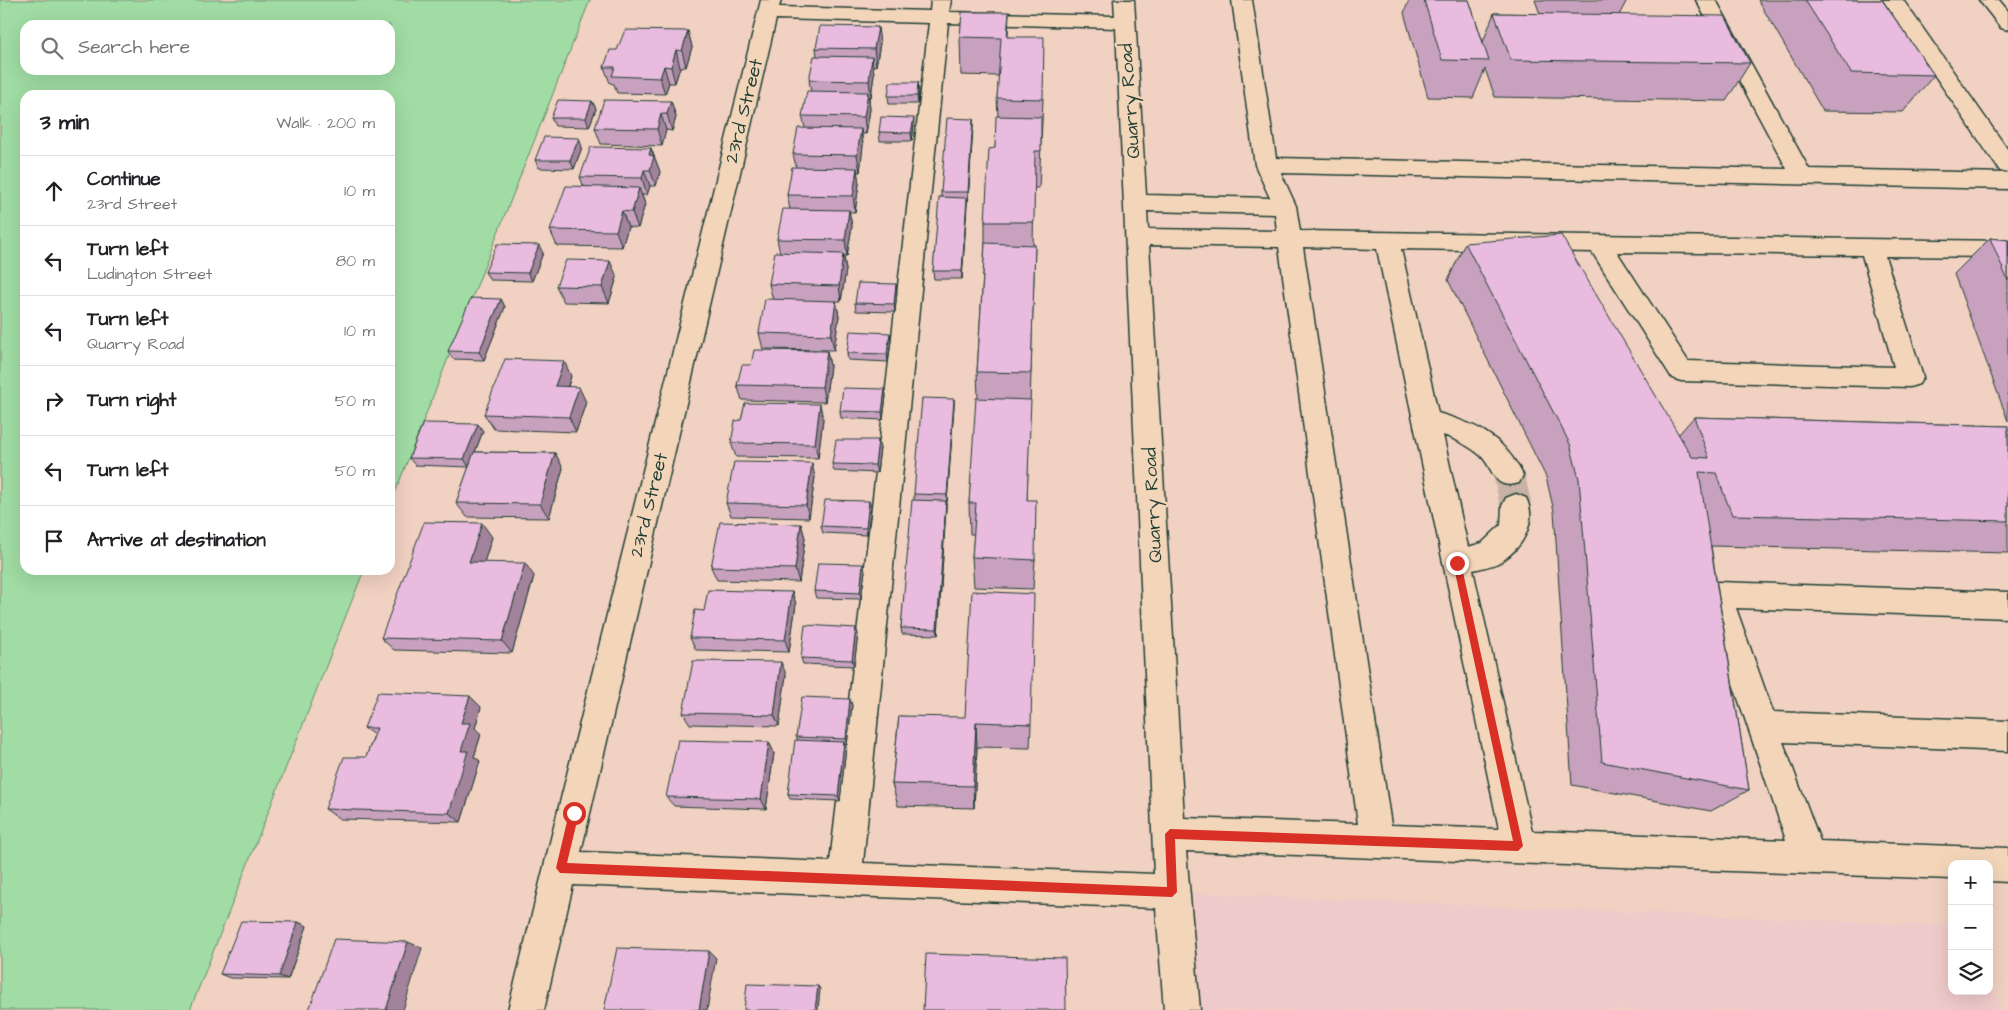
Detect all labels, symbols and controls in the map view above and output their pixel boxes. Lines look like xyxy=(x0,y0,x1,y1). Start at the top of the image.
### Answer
search box xyxy=(20,20,395,75)
icon: search xyxy=(38,34,66,62)
text: Search here xyxy=(78,34,190,61)
street label: Quarry Road xyxy=(1112,42,1148,160)
street label: 23rd Street xyxy=(718,56,770,166)
text: 3 min xyxy=(40,108,89,137)
text: Walk · 200 m xyxy=(276,112,375,134)
text: Continue xyxy=(87,166,161,193)
icon: ahead xyxy=(40,177,68,205)
text: 10 m xyxy=(344,180,375,202)
text: 23rd Street xyxy=(87,193,177,215)
text: Turn left xyxy=(87,236,168,263)
icon: left xyxy=(40,247,68,275)
text: 80 m xyxy=(336,250,375,272)
text: Ludington Street xyxy=(87,263,212,285)
text: Turn left xyxy=(87,306,168,333)
icon: left xyxy=(40,317,68,345)
text: 10 m xyxy=(344,320,375,342)
text: Quarry Road xyxy=(87,333,184,355)
icon: right xyxy=(40,387,68,415)
text: Turn right xyxy=(87,387,176,414)
text: 50 m xyxy=(335,390,375,412)
street label: Quarry Road xyxy=(1136,446,1171,563)
street label: 23rd Street xyxy=(623,450,675,560)
icon: left xyxy=(40,457,68,485)
text: Turn left xyxy=(87,457,168,484)
text: 50 m xyxy=(335,460,375,482)
icon: arrive xyxy=(40,527,68,555)
text: Arrive at destination xyxy=(87,527,266,554)
route end xyxy=(1446,552,1469,575)
route start xyxy=(563,802,586,825)
map controls xyxy=(1948,860,1993,995)
button: + xyxy=(1948,860,1993,905)
button: − xyxy=(1948,905,1993,950)
button: layers xyxy=(1948,950,1993,995)

